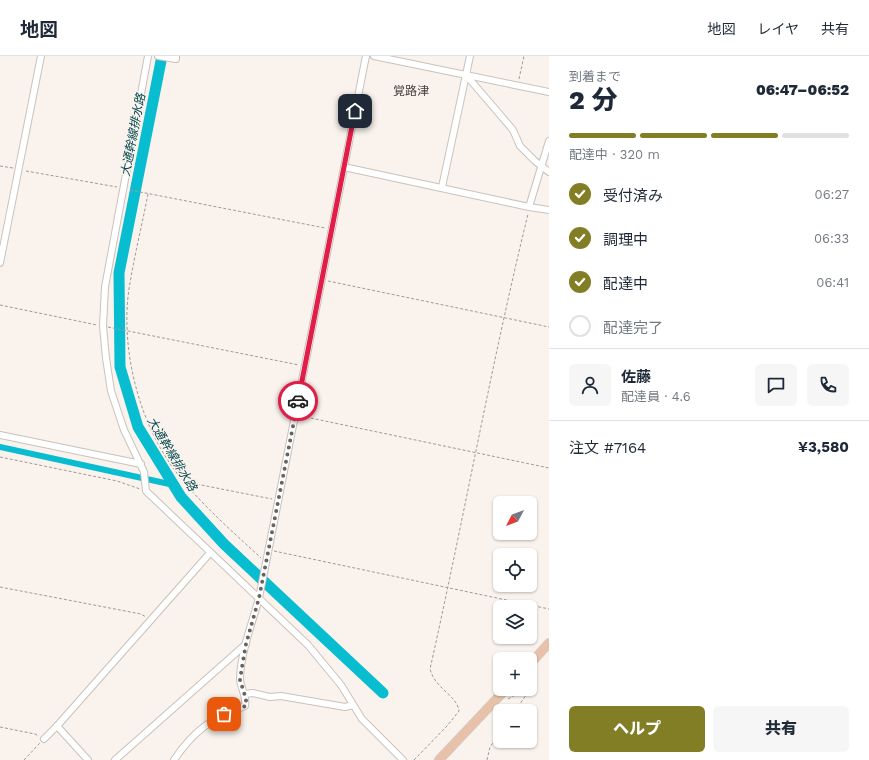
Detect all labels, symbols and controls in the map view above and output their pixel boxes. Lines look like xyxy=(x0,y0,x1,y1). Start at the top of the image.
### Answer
text: 地図 xyxy=(20,18,58,41)
text: 地図 xyxy=(707,21,735,37)
text: レイヤ xyxy=(757,21,799,37)
text: 共有 xyxy=(821,21,849,37)
text: 到着まで xyxy=(569,69,621,84)
text: 06:47–06:52 xyxy=(756,81,849,99)
district label: 覚路津 xyxy=(393,84,429,98)
text: 2 分 xyxy=(569,85,618,115)
water label: 大通幹線排水路 xyxy=(118,91,148,178)
pin xyxy=(338,94,372,128)
icon: home xyxy=(344,100,366,122)
text: 配達中 · 320 m xyxy=(569,147,660,162)
icon: check xyxy=(569,183,591,205)
text: 受付済み xyxy=(603,187,663,205)
text: 06:27 xyxy=(815,187,849,202)
icon: check xyxy=(569,227,591,249)
text: 調理中 xyxy=(603,231,648,249)
text: 06:33 xyxy=(814,231,849,246)
icon: check xyxy=(569,271,591,293)
text: 配達中 xyxy=(603,275,648,293)
text: 06:41 xyxy=(816,275,849,290)
text: 配達完了 xyxy=(603,319,663,337)
button: person xyxy=(569,364,611,406)
button: chat xyxy=(755,364,797,406)
button: phone xyxy=(807,364,849,406)
text: 佐藤 xyxy=(621,368,651,386)
courier xyxy=(278,381,318,421)
text: 配達員 · 4.6 xyxy=(621,389,691,404)
icon: car xyxy=(287,390,309,412)
water label: 大通幹線排水路 xyxy=(144,414,200,494)
text: ¥3,580 xyxy=(798,438,849,456)
text: 注文 #7164 xyxy=(569,439,646,457)
north arrow xyxy=(493,496,537,540)
map controls xyxy=(493,496,537,748)
button: locate xyxy=(493,548,537,592)
button: layers xyxy=(493,600,537,644)
button: + xyxy=(493,652,537,696)
pin xyxy=(207,697,241,731)
icon: bag xyxy=(213,703,235,725)
button: − xyxy=(493,704,537,748)
button: ヘルプ xyxy=(569,706,705,752)
button: 共有 xyxy=(713,706,849,752)

